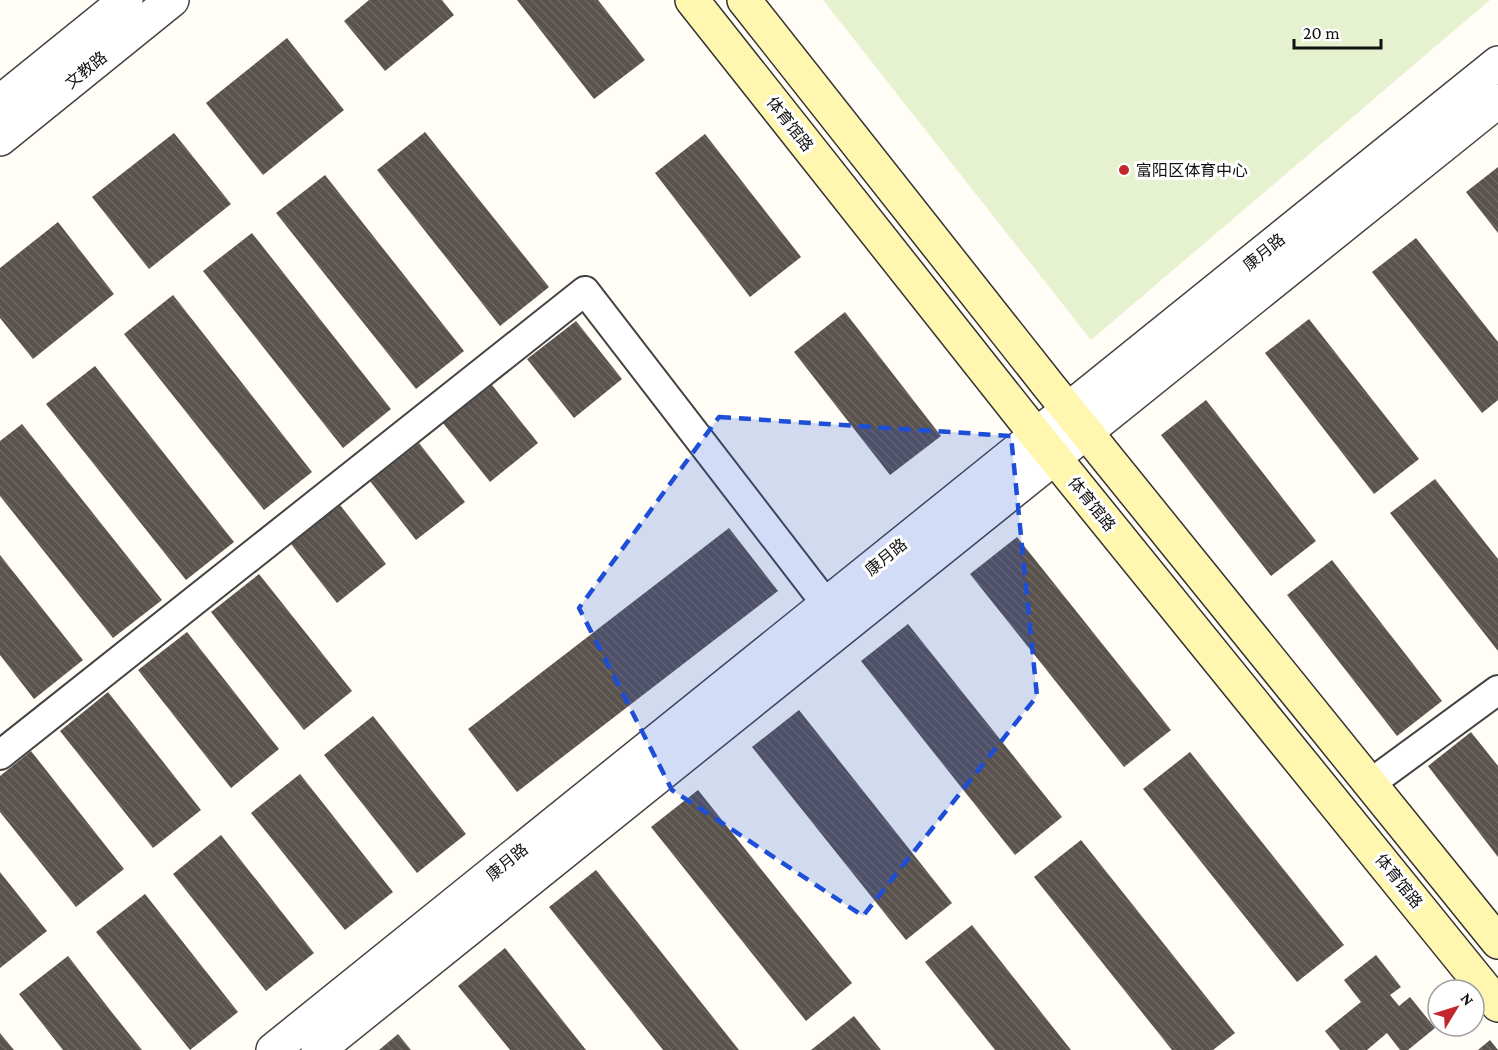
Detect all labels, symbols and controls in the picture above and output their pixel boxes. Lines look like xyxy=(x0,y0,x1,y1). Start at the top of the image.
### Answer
scale bar xyxy=(1294,12,1381,50)
text: 20 m xyxy=(1303,23,1340,43)
street label: 文教路 xyxy=(62,48,110,92)
street label: 体育馆路 xyxy=(764,94,816,154)
place label: 富阳区体育中心 xyxy=(1136,162,1248,179)
marker: 富阳区体育中心 xyxy=(1117,163,1131,177)
street label: 康月路 xyxy=(1240,230,1288,274)
street label: 体育馆路 xyxy=(1065,474,1119,534)
street label: 康月路 xyxy=(862,535,910,579)
street label: 康月路 xyxy=(483,840,531,884)
street label: 体育馆路 xyxy=(1372,851,1426,911)
north arrow xyxy=(1426,978,1486,1038)
text: N xyxy=(1457,990,1478,1009)

